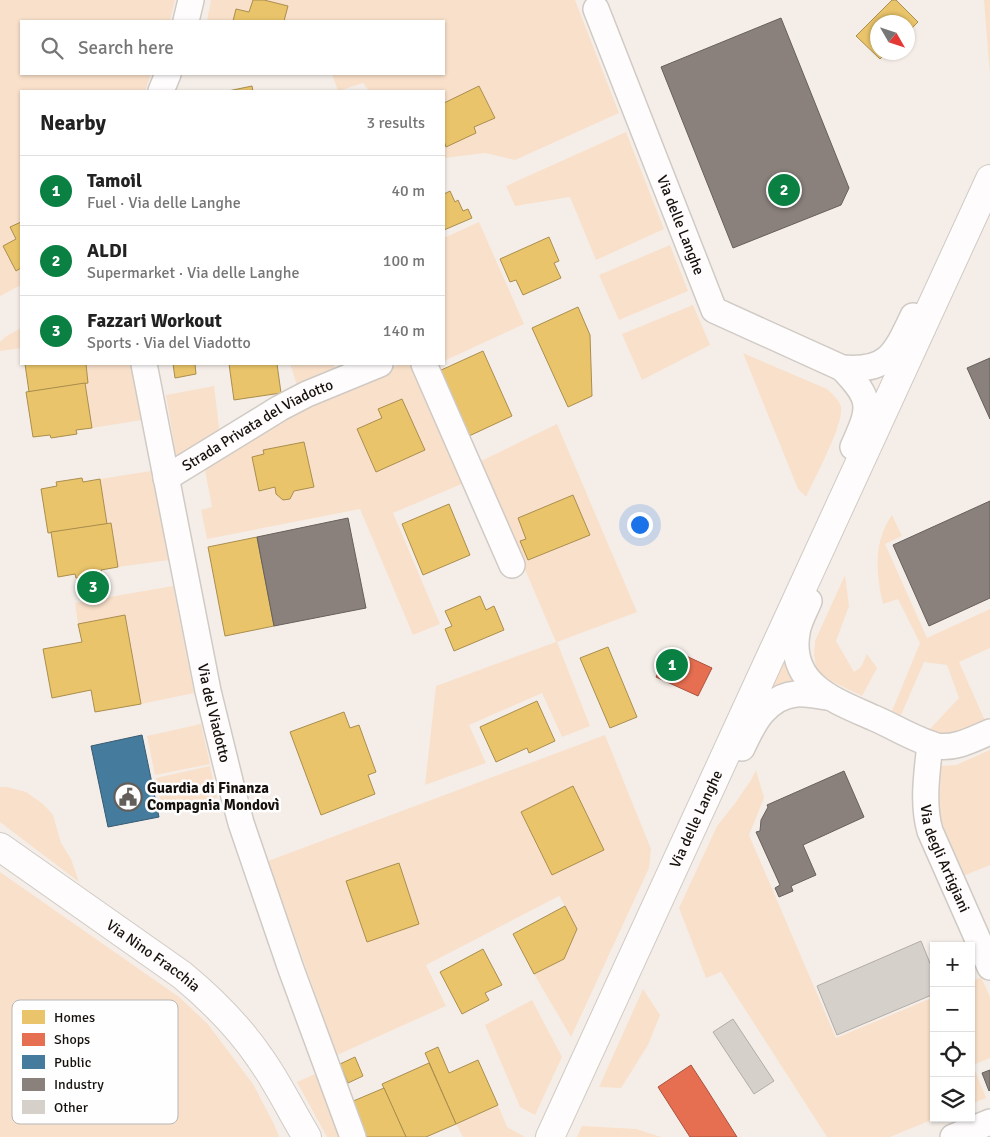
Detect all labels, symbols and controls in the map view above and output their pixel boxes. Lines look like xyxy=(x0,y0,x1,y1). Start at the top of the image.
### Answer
north arrow xyxy=(870,15,915,60)
search box xyxy=(20,20,445,75)
icon: search xyxy=(38,34,66,62)
text: Search here xyxy=(78,36,174,60)
text: Nearby xyxy=(40,110,106,136)
text: 3 results xyxy=(366,113,425,133)
text: Tamoil xyxy=(87,169,142,193)
pin: 2 xyxy=(768,171,800,209)
street label: Via delle Langhe xyxy=(653,173,708,277)
text: 1 xyxy=(52,181,60,201)
text: 40 m xyxy=(391,181,425,201)
text: Fuel · Via delle Langhe xyxy=(87,193,241,213)
text: ALDI xyxy=(87,239,128,263)
text: 2 xyxy=(52,251,60,271)
text: 100 m xyxy=(383,251,425,271)
text: Supermarket · Via delle Langhe xyxy=(87,263,299,283)
text: Fazzari Workout xyxy=(87,309,222,333)
text: 3 xyxy=(52,321,60,341)
text: 140 m xyxy=(383,321,425,341)
text: Sports · Via del Viadotto xyxy=(87,333,251,353)
street label: Strada Privata del Viadotto xyxy=(179,375,336,475)
your location xyxy=(627,512,653,538)
pin: 3 xyxy=(77,568,109,606)
pin: 1 xyxy=(656,646,688,684)
street label: Via del Viadotto xyxy=(194,662,234,764)
street label: Via delle Langhe xyxy=(666,767,726,871)
place label: Guardia di Finanza Compagnia Mondovì xyxy=(147,779,280,814)
public building icon: Guardia di Finanza Compagnia Mondovì xyxy=(113,782,143,812)
street label: Via degli Artigiani xyxy=(917,804,974,915)
street label: Via Nino Fracchia xyxy=(103,916,204,996)
map controls xyxy=(930,942,975,1122)
button: + xyxy=(930,942,975,987)
button: − xyxy=(930,987,975,1032)
legend xyxy=(12,1000,178,1124)
text: Homes xyxy=(54,1009,95,1026)
text: Shops xyxy=(54,1031,90,1048)
button: locate xyxy=(930,1032,975,1077)
text: Public xyxy=(54,1054,92,1071)
text: Industry xyxy=(54,1076,104,1093)
button: layers xyxy=(930,1077,975,1122)
text: Other xyxy=(54,1099,89,1116)

